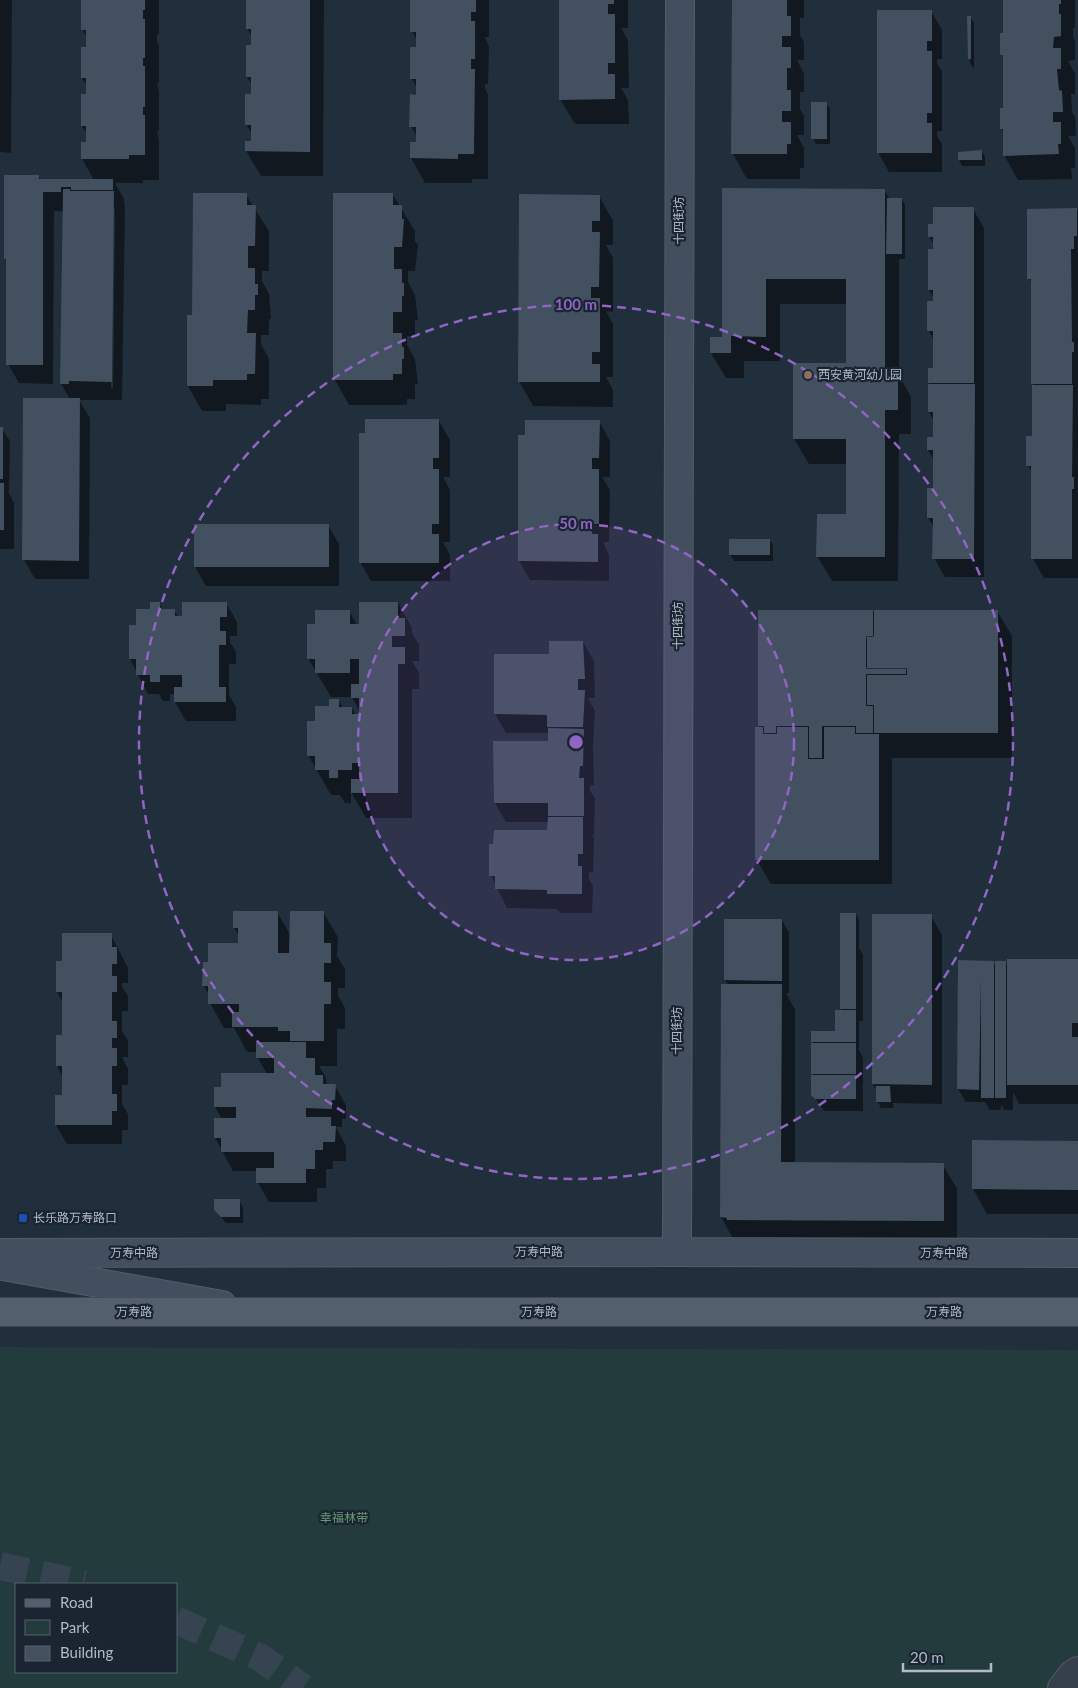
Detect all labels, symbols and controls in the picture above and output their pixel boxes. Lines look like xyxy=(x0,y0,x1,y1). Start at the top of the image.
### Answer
street label: 十四街坊 xyxy=(671,197,686,245)
text: 100 m xyxy=(555,295,597,313)
place label: 西安黄河幼儿园 xyxy=(818,367,902,382)
marker: 西安黄河幼儿园 xyxy=(802,369,814,381)
text: 50 m xyxy=(559,514,593,532)
street label: 十四街坊 xyxy=(670,602,685,650)
centre of rings xyxy=(567,733,585,751)
street label: 十四街坊 xyxy=(669,1007,684,1055)
place label: 长乐路万寿路口 xyxy=(33,1210,117,1225)
marker: 长乐路万寿路口 xyxy=(17,1212,29,1224)
street label: 万寿中路 xyxy=(515,1244,563,1259)
street label: 万寿中路 xyxy=(110,1245,158,1260)
street label: 万寿中路 xyxy=(920,1245,968,1260)
street label: 万寿路 xyxy=(116,1304,152,1319)
street label: 万寿路 xyxy=(521,1304,557,1319)
street label: 万寿路 xyxy=(926,1304,962,1319)
park label: 幸福林带 xyxy=(320,1510,368,1525)
legend xyxy=(15,1583,178,1673)
text: Road xyxy=(60,1593,93,1611)
text: Park xyxy=(60,1618,90,1636)
scale bar xyxy=(903,1640,990,1672)
text: Building xyxy=(60,1643,113,1661)
text: 20 m xyxy=(910,1648,944,1666)

